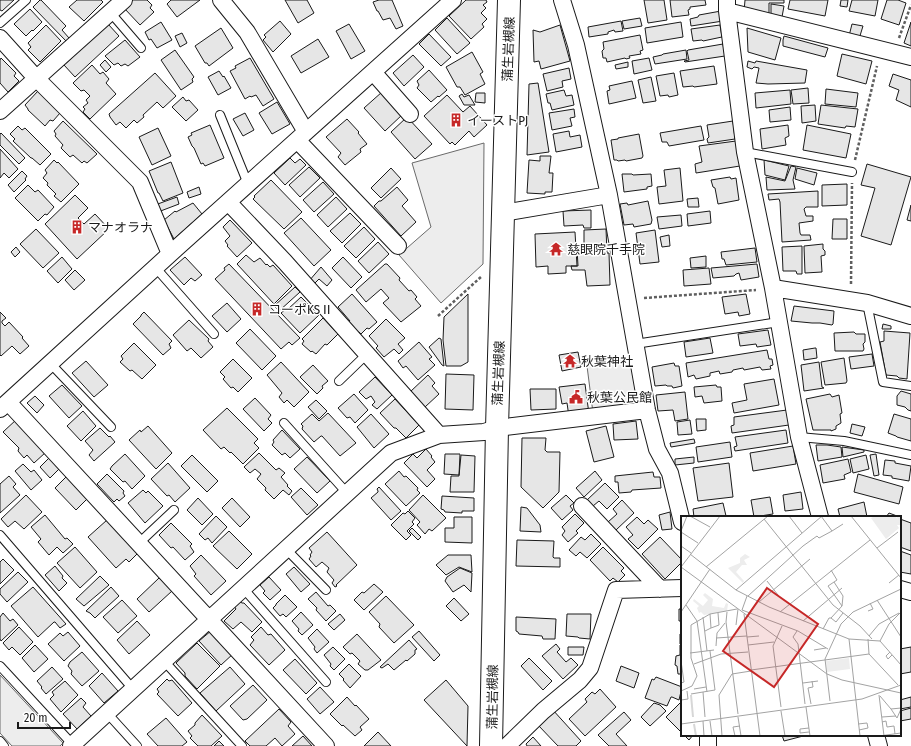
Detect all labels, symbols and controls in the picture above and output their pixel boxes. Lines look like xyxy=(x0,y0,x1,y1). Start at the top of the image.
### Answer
street label: 蒲生岩槻線 xyxy=(500,16,517,82)
building icon: イーストPJ xyxy=(448,112,464,128)
place label: イーストPJ xyxy=(467,113,528,128)
building icon: マナオラナ xyxy=(69,219,85,235)
place label: マナオラナ xyxy=(88,220,153,235)
temple icon: 慈眼院千手院 xyxy=(548,241,564,257)
place label: 慈眼院千手院 xyxy=(567,242,645,257)
building icon: コーポKSⅡ xyxy=(249,301,265,317)
place label: コーポKSⅡ xyxy=(268,302,333,317)
street label: 蒲生岩槻線 xyxy=(490,340,507,406)
temple icon: 秋葉神社 xyxy=(562,353,578,369)
place label: 秋葉神社 xyxy=(581,354,633,369)
public building icon: 秋葉公民館 xyxy=(568,389,584,405)
place label: 秋葉公民館 xyxy=(587,390,652,405)
inset map xyxy=(681,516,901,736)
street label: 蒲生岩槻線 xyxy=(484,664,501,730)
scale bar xyxy=(18,704,70,730)
text: 20 m xyxy=(24,711,48,725)

